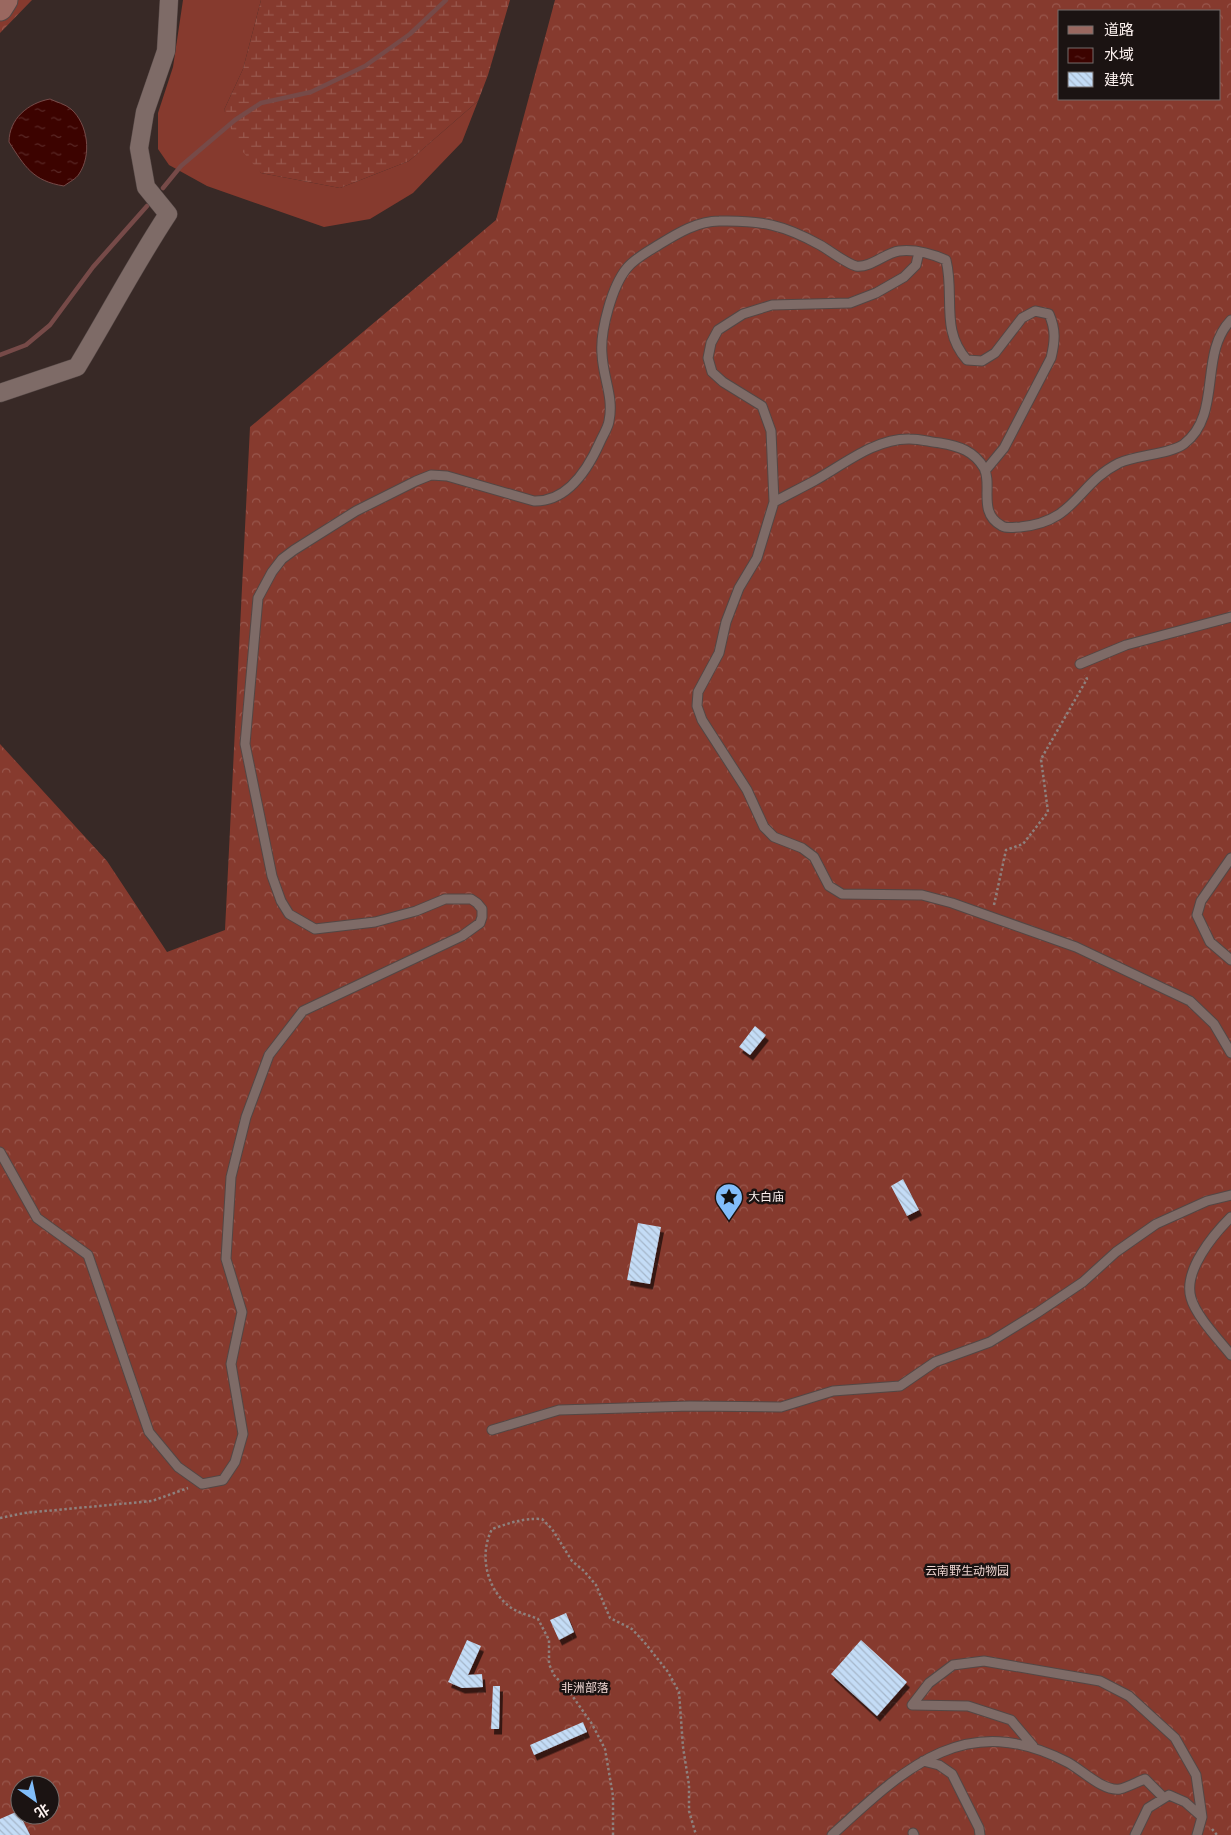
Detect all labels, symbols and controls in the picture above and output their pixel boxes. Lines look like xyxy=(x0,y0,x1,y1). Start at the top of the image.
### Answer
legend xyxy=(1058,10,1221,100)
text: 道路 xyxy=(1104,20,1134,39)
text: 水域 xyxy=(1104,45,1134,64)
text: 建筑 xyxy=(1104,70,1134,89)
place icon: 大白庙 xyxy=(714,1182,744,1221)
place label: 大白庙 xyxy=(748,1189,784,1204)
park label: 云南野生动物园 xyxy=(925,1563,1009,1578)
park label: 非洲部落 xyxy=(561,1680,609,1695)
north arrow xyxy=(10,1775,60,1825)
text: 北 xyxy=(31,1800,53,1822)

